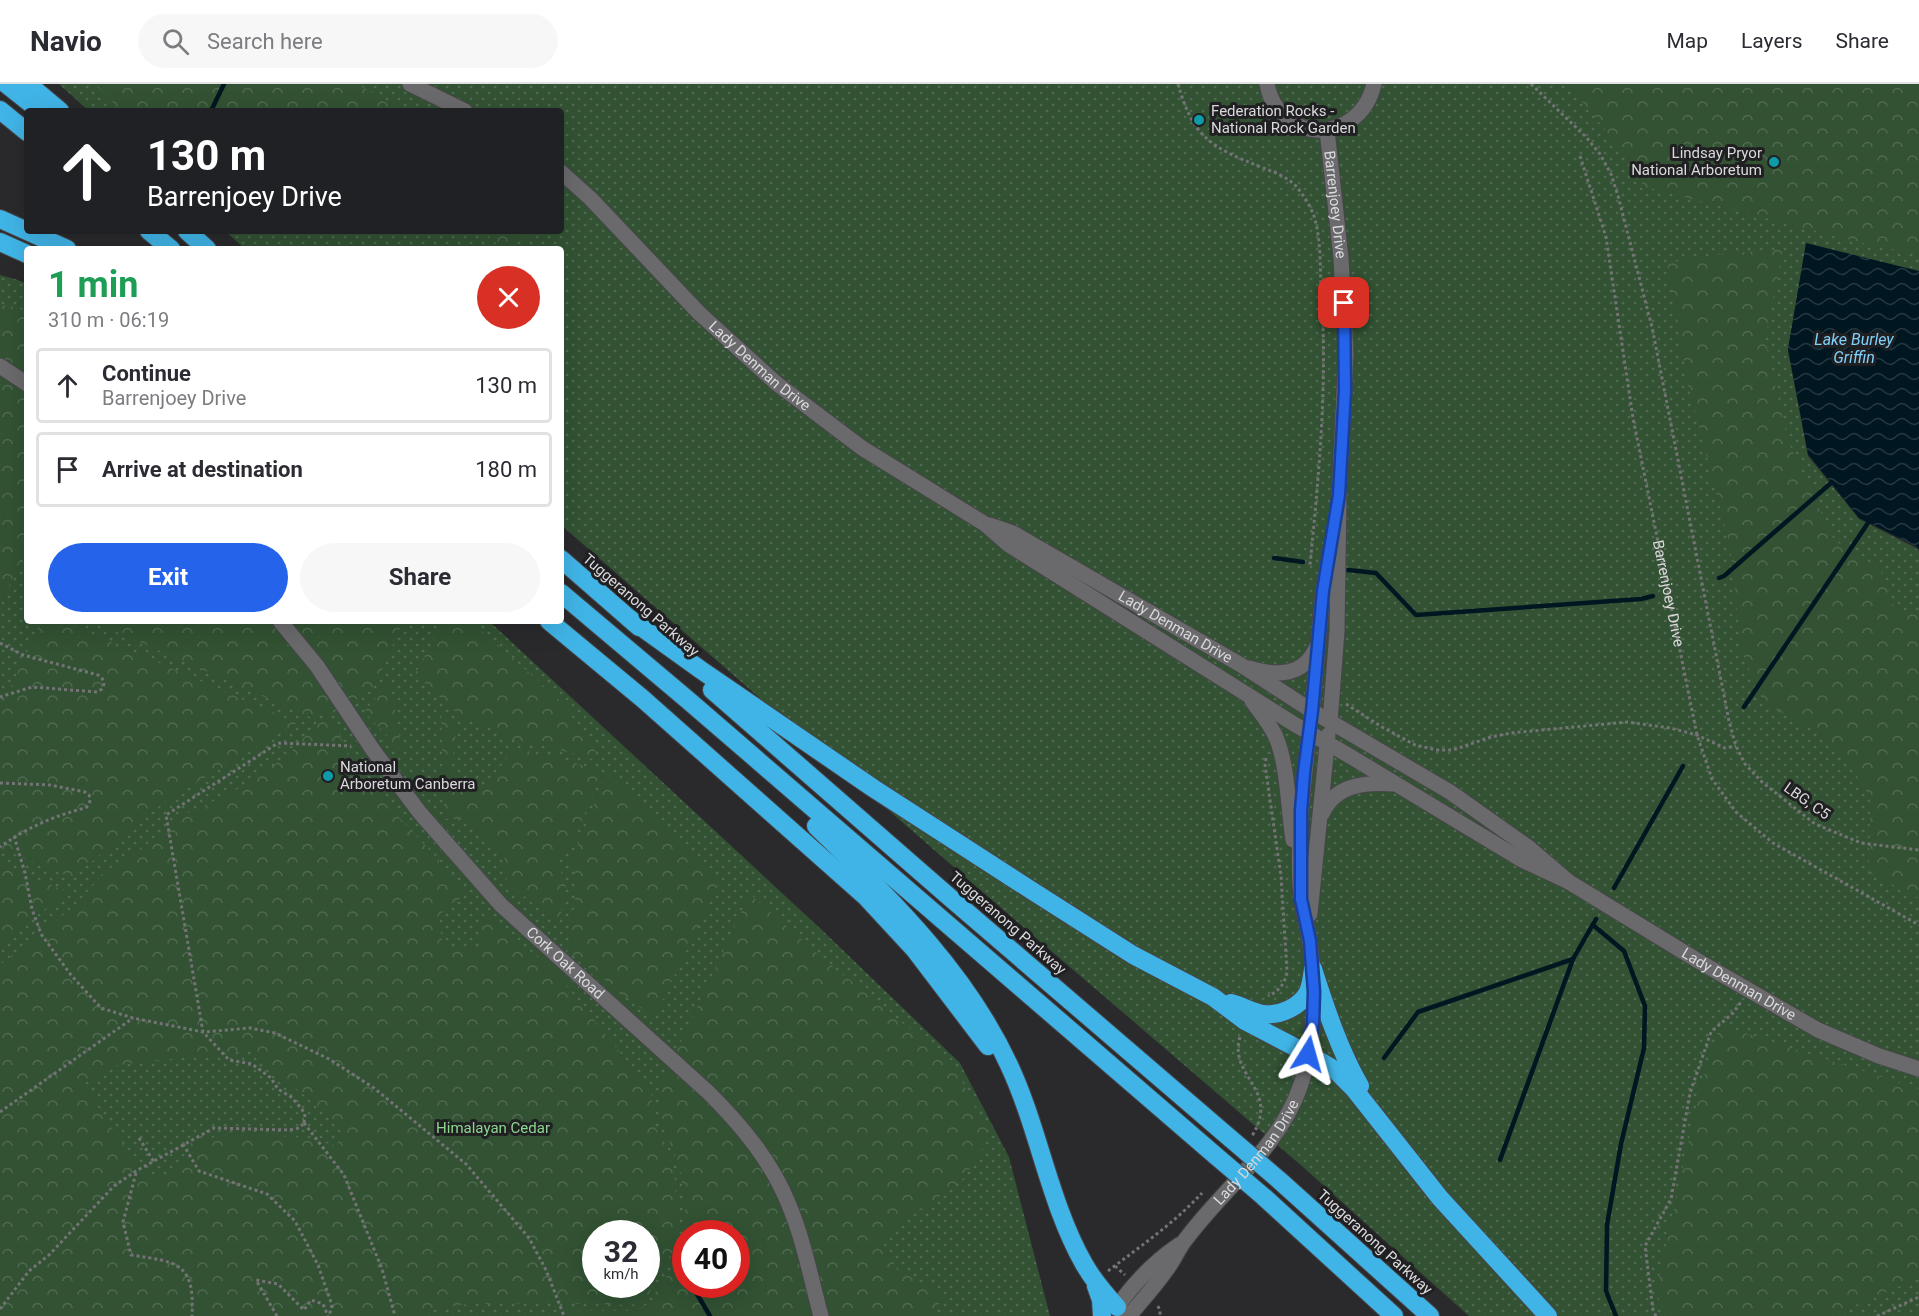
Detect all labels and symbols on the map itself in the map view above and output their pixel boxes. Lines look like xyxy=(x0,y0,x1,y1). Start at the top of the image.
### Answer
place label: Federation Rocks - National Rock Garden xyxy=(1211,102,1356,137)
marker: Federation Rocks - National Rock Garden xyxy=(1192,113,1206,127)
place label: Lindsay Pryor National Arboretum xyxy=(1631,144,1762,179)
street label: Barrenjoey Drive xyxy=(1320,150,1350,259)
marker: Lindsay Pryor National Arboretum xyxy=(1767,155,1781,169)
pin xyxy=(1318,277,1369,328)
street label: Lady Denman Drive xyxy=(705,317,814,415)
water label: Lake Burley Griffin xyxy=(1814,330,1894,367)
street label: Barrenjoey Drive xyxy=(1649,538,1688,648)
street label: Tuggeranong Parkway xyxy=(579,550,703,660)
street label: Lady Denman Drive xyxy=(1115,587,1236,667)
place label: National Arboretum Canberra xyxy=(340,758,475,793)
marker: National Arboretum Canberra xyxy=(321,769,335,783)
street label: LBG, C5 xyxy=(1780,779,1834,823)
street label: Tuggeranong Parkway xyxy=(946,868,1070,978)
street label: Cork Oak Road xyxy=(522,923,608,1003)
street label: Lady Denman Drive xyxy=(1679,944,1799,1024)
position arrow xyxy=(1276,1022,1340,1086)
street label: Lady Denman Drive xyxy=(1210,1097,1303,1209)
park label: Himalayan Cedar xyxy=(436,1119,550,1137)
street label: Tuggeranong Parkway xyxy=(1314,1186,1436,1298)
speed limit sign: 40 xyxy=(672,1220,750,1298)

